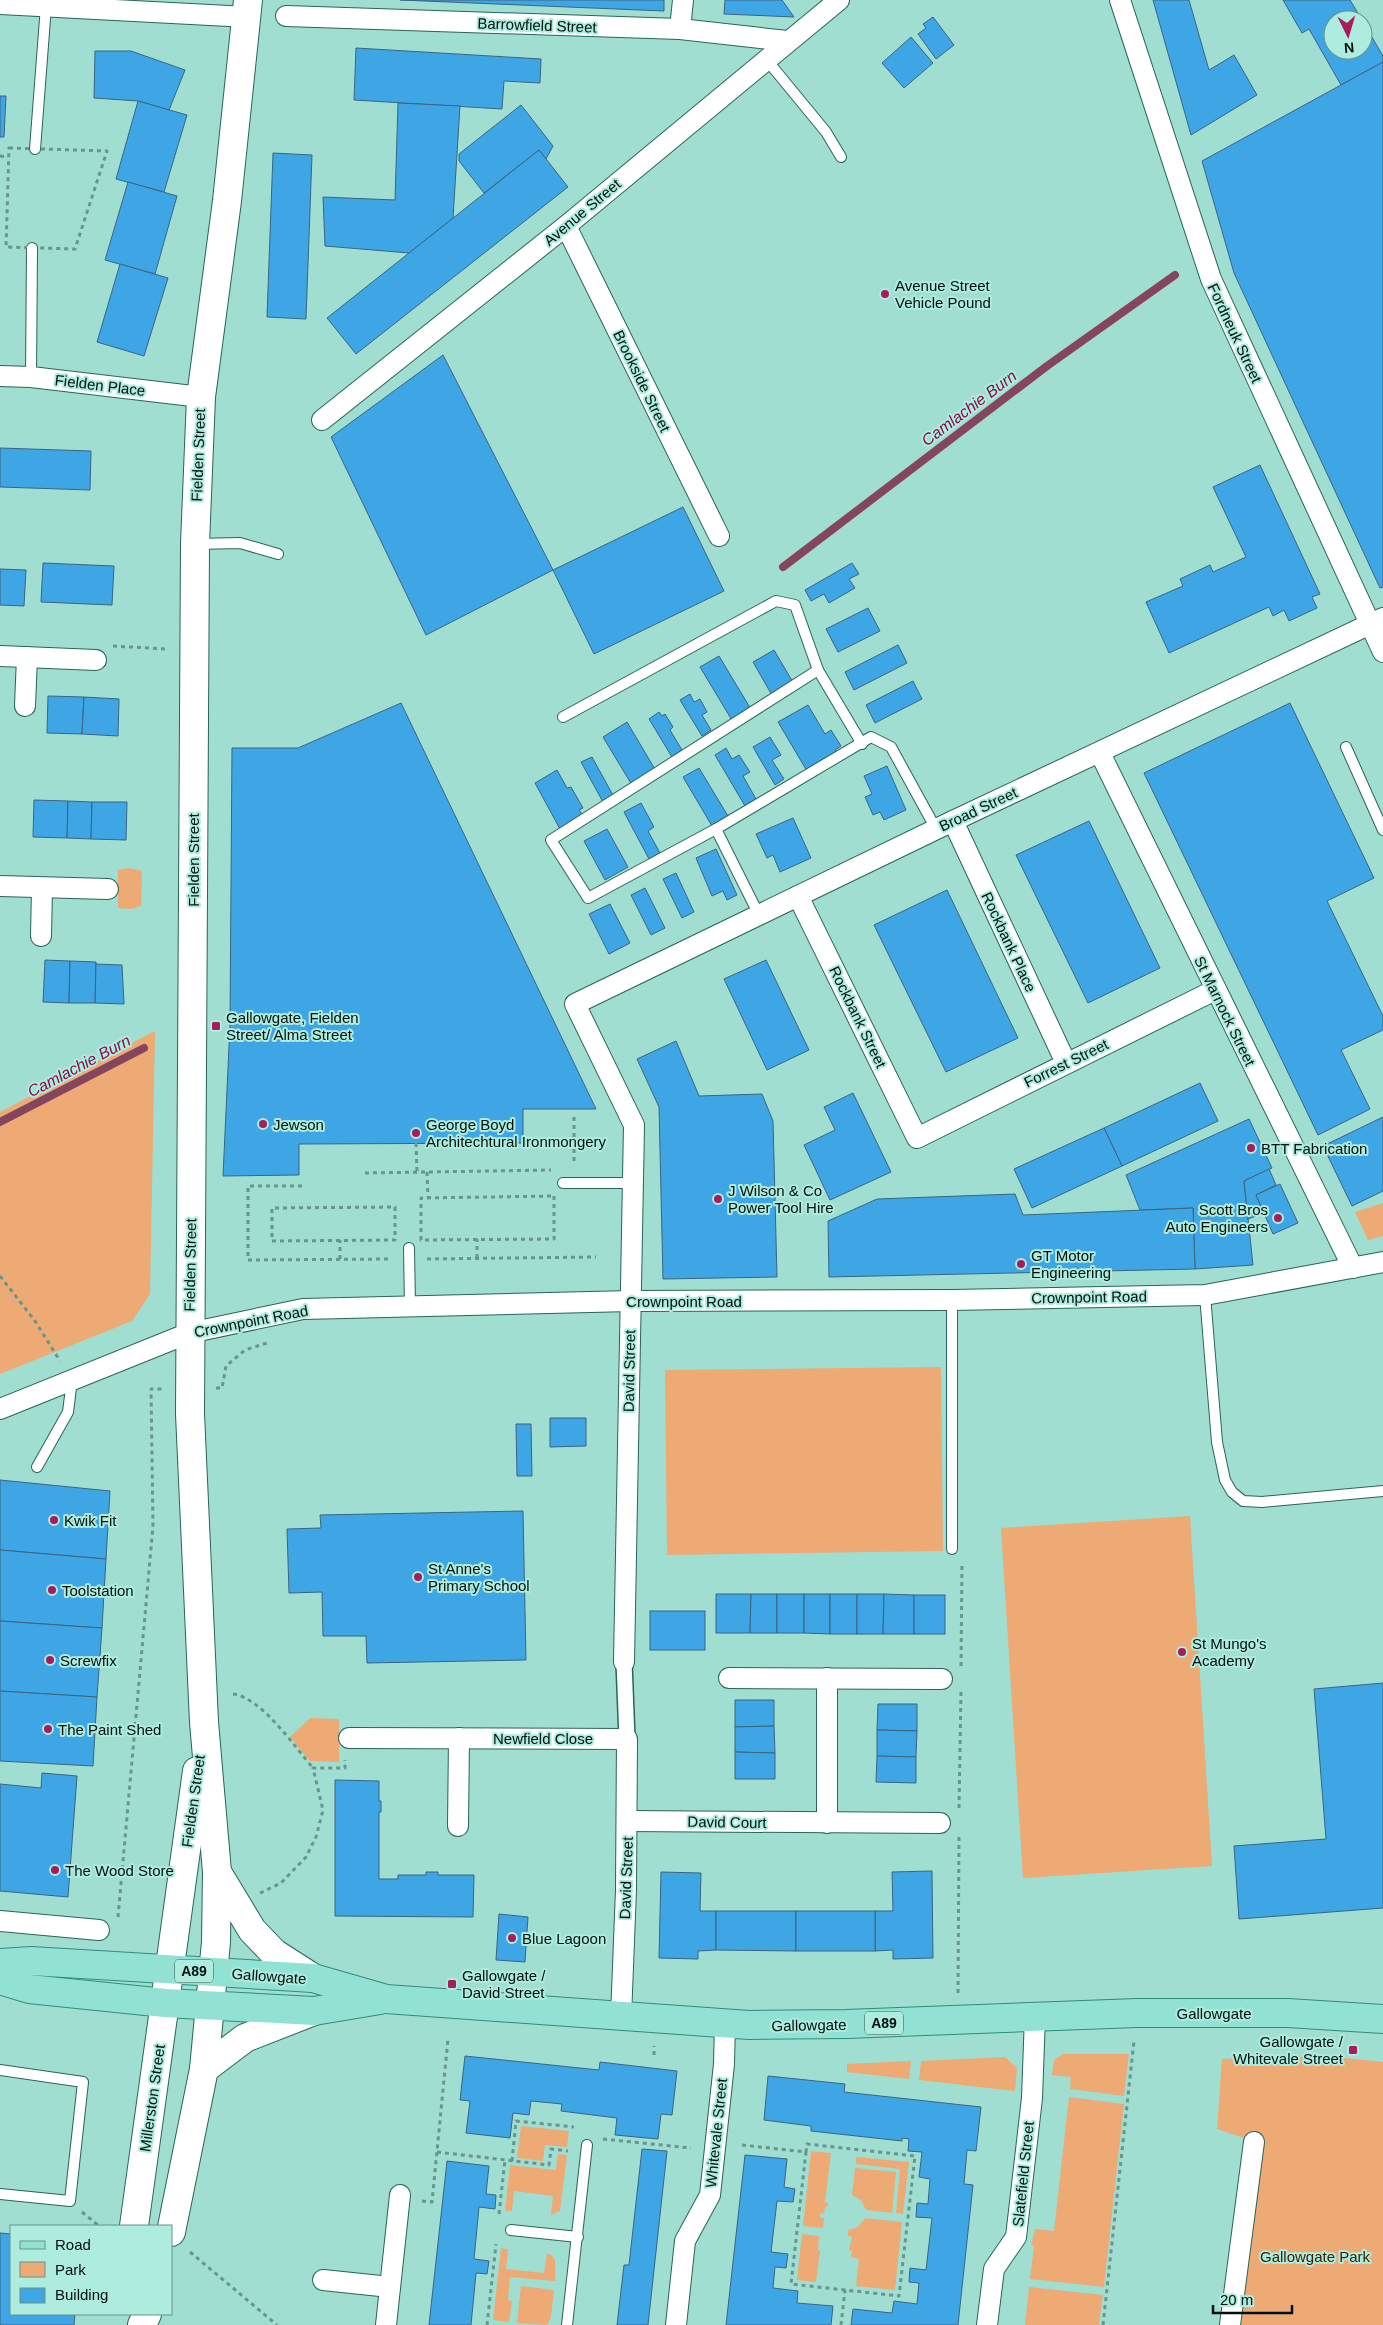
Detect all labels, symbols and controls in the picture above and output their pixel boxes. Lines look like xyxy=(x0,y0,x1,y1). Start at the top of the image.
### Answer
north arrow xyxy=(1323,10,1373,60)
street label: Barrowfield Street xyxy=(477,14,598,36)
text: N xyxy=(1343,40,1355,56)
street label: Avenue Street xyxy=(540,174,624,249)
place label: Avenue Street Vehicle Pound xyxy=(895,277,991,311)
street label: Fordneuk Street xyxy=(1205,281,1266,386)
marker: Avenue Street Vehicle Pound xyxy=(879,288,891,300)
street label: Brookside Street xyxy=(610,327,674,435)
water label: Camlachie Burn xyxy=(918,367,1020,449)
street label: Fielden Place xyxy=(54,371,146,399)
street label: Fielden Street xyxy=(188,407,208,502)
street label: Broad Street xyxy=(936,783,1021,834)
street label: Fielden Street xyxy=(185,812,202,907)
street label: Rockbank Place xyxy=(978,889,1040,995)
street label: St Marnock Street xyxy=(1191,953,1259,1069)
street label: Rockbank Street xyxy=(826,963,890,1071)
place label: Gallowgate, Fielden Street/ Alma Street xyxy=(226,1009,359,1043)
marker: Gallowgate, Fielden Street/ Alma Street xyxy=(210,1020,222,1032)
water label: Camlachie Burn xyxy=(25,1032,133,1100)
street label: Forrest Street xyxy=(1021,1035,1112,1091)
place label: Jewson xyxy=(273,1116,324,1133)
place label: George Boyd Architechtural Ironmongery xyxy=(426,1116,607,1150)
marker: Jewson xyxy=(257,1118,269,1130)
marker: George Boyd Architechtural Ironmongery xyxy=(410,1127,422,1139)
place label: BTT Fabrication xyxy=(1261,1140,1367,1157)
marker: BTT Fabrication xyxy=(1245,1142,1257,1154)
place label: J Wilson & Co Power Tool Hire xyxy=(728,1182,834,1216)
marker: J Wilson & Co Power Tool Hire xyxy=(712,1193,724,1205)
place label: Scott Bros Auto Engineers xyxy=(1165,1201,1268,1235)
marker: Scott Bros Auto Engineers xyxy=(1272,1212,1284,1224)
street label: Fielden Street xyxy=(181,1217,199,1312)
place label: GT Motor Engineering xyxy=(1031,1247,1111,1281)
marker: GT Motor Engineering xyxy=(1015,1258,1027,1270)
street label: Crownpoint Road xyxy=(1031,1287,1147,1307)
street label: Crownpoint Road xyxy=(626,1293,742,1310)
street label: Crownpoint Road xyxy=(192,1302,310,1340)
street label: David Street xyxy=(620,1329,638,1412)
place label: Kwik Fit xyxy=(64,1512,117,1529)
marker: Kwik Fit xyxy=(48,1514,60,1526)
place label: St Anne's Primary School xyxy=(428,1560,530,1594)
marker: St Anne's Primary School xyxy=(412,1571,424,1583)
place label: Toolstation xyxy=(62,1582,134,1599)
marker: Toolstation xyxy=(46,1584,58,1596)
place label: St Mungo's Academy xyxy=(1192,1635,1267,1669)
marker: St Mungo's Academy xyxy=(1176,1646,1188,1658)
place label: Screwfix xyxy=(60,1652,117,1669)
marker: Screwfix xyxy=(44,1654,56,1666)
place label: The Paint Shed xyxy=(58,1721,161,1738)
marker: The Paint Shed xyxy=(42,1723,54,1735)
street label: Newfield Close xyxy=(493,1730,593,1747)
street label: Fielden Street xyxy=(178,1753,208,1848)
street label: David Court xyxy=(687,1813,768,1831)
street label: David Street xyxy=(616,1836,636,1920)
place label: The Wood Store xyxy=(65,1862,174,1879)
marker: The Wood Store xyxy=(49,1864,61,1876)
place label: Blue Lagoon xyxy=(522,1930,606,1947)
marker: Blue Lagoon xyxy=(506,1932,518,1944)
road number: A89 xyxy=(175,1960,213,1982)
street label: Gallowgate xyxy=(231,1965,307,1987)
place label: Gallowgate / David Street xyxy=(462,1967,546,2001)
marker: Gallowgate / David Street xyxy=(446,1978,458,1990)
street label: Gallowgate xyxy=(1176,2005,1252,2022)
road number: A89 xyxy=(865,2012,903,2035)
street label: Gallowgate xyxy=(771,2016,847,2034)
place label: Gallowgate / Whitevale Street xyxy=(1233,2033,1344,2067)
street label: Millerston Street xyxy=(136,2042,168,2153)
marker: Gallowgate / Whitevale Street xyxy=(1347,2044,1359,2056)
street label: Whitevale Street xyxy=(702,2077,730,2189)
street label: Slatefield Street xyxy=(1009,2120,1037,2228)
legend xyxy=(10,2225,172,2315)
text: Road xyxy=(55,2236,91,2253)
park label: Gallowgate Park xyxy=(1260,2248,1371,2265)
text: Park xyxy=(55,2261,86,2278)
scale bar xyxy=(1213,2282,1292,2314)
text: Building xyxy=(55,2286,108,2303)
text: 20 m xyxy=(1220,2291,1253,2308)

